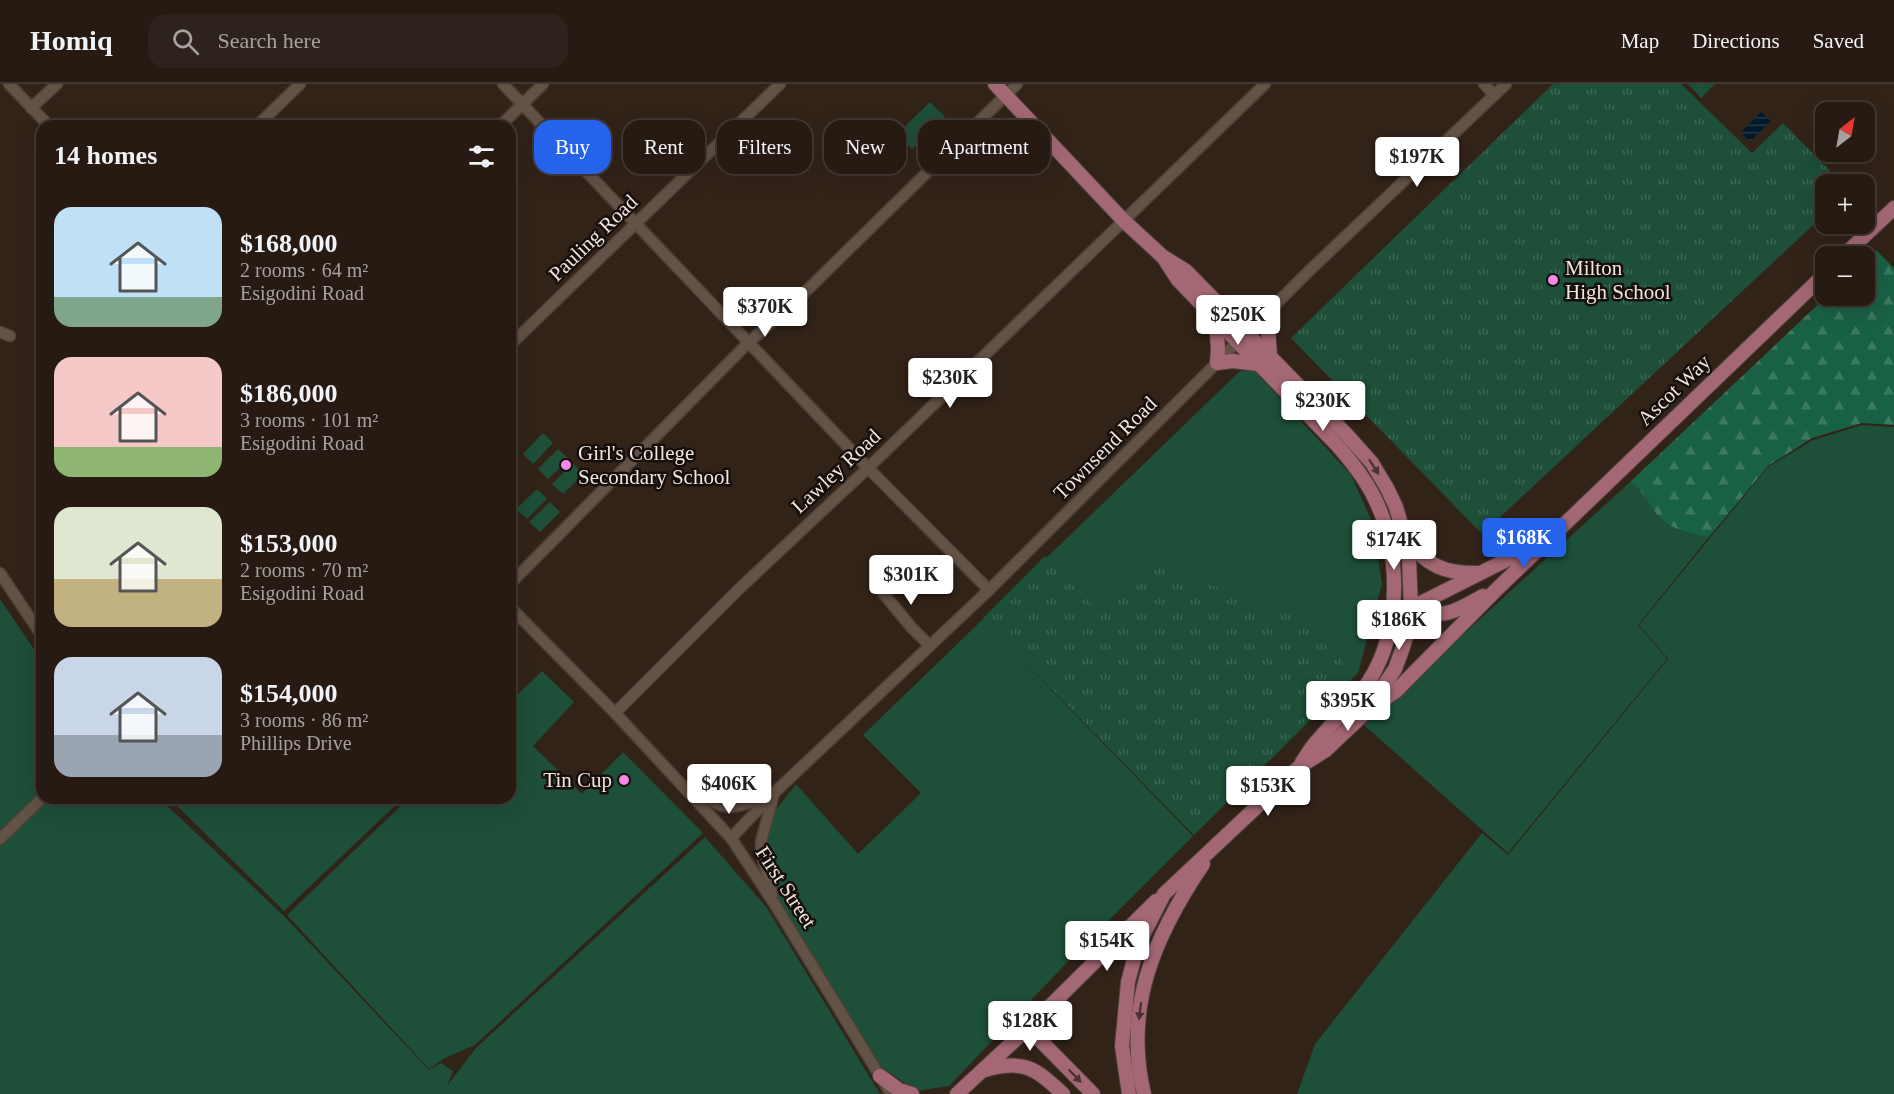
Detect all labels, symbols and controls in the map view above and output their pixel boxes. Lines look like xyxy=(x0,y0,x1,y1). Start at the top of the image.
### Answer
search box xyxy=(148,14,568,68)
text: Homiq xyxy=(30,25,112,56)
icon: search xyxy=(169,25,202,58)
text: Search here xyxy=(217,28,321,53)
text: Map xyxy=(1621,29,1659,53)
text: Directions xyxy=(1692,29,1780,53)
text: Saved xyxy=(1813,29,1864,53)
north arrow xyxy=(1815,102,1875,162)
map controls xyxy=(1815,102,1875,306)
chip: Buy xyxy=(534,120,611,174)
chip: Rent xyxy=(623,120,705,174)
chip: Filters xyxy=(717,120,812,174)
chip: New xyxy=(824,120,906,174)
chip: Apartment xyxy=(918,120,1050,174)
pin: $197K xyxy=(1375,137,1459,188)
icon: filters xyxy=(465,140,498,173)
text: 14 homes xyxy=(54,141,157,170)
text: $197K xyxy=(1389,145,1445,167)
button: + xyxy=(1815,174,1875,234)
street label: Pauling Road xyxy=(544,190,643,286)
text: $168,000 xyxy=(240,229,338,258)
icon: home xyxy=(102,231,174,303)
button: − xyxy=(1815,246,1875,306)
place label: Milton High School xyxy=(1565,256,1671,304)
text: 2 rooms · 64 m² xyxy=(240,259,368,281)
marker: Milton High School xyxy=(1546,273,1560,287)
text: Esigodini Road xyxy=(240,282,364,304)
pin: $370K xyxy=(723,287,807,338)
text: $370K xyxy=(737,295,793,317)
pin: $250K xyxy=(1196,295,1280,346)
text: $250K xyxy=(1210,303,1266,325)
street label: Ascot Way xyxy=(1633,349,1716,431)
pin: $230K xyxy=(908,358,992,409)
text: $230K xyxy=(922,366,978,388)
text: $186,000 xyxy=(240,379,338,408)
icon: home xyxy=(102,381,174,453)
pin: $230K xyxy=(1281,381,1365,432)
text: $230K xyxy=(1295,389,1351,411)
street label: Townsend Road xyxy=(1049,391,1162,504)
text: 3 rooms · 101 m² xyxy=(240,409,378,431)
street label: Lawley Road xyxy=(787,424,886,518)
text: Esigodini Road xyxy=(240,432,364,454)
place label: Girl's College Secondary School xyxy=(578,441,730,489)
marker: Girl's College Secondary School xyxy=(559,458,573,472)
one-way arrow xyxy=(1368,459,1380,475)
pin: $168K xyxy=(1482,518,1566,569)
pin: $174K xyxy=(1352,520,1436,571)
text: $168K xyxy=(1496,526,1552,548)
text: $174K xyxy=(1366,528,1422,550)
text: $153,000 xyxy=(240,529,338,558)
icon: home xyxy=(102,531,174,603)
pin: $301K xyxy=(869,555,953,606)
text: 2 rooms · 70 m² xyxy=(240,559,368,581)
text: $301K xyxy=(883,563,939,585)
text: Esigodini Road xyxy=(240,582,364,604)
pin: $186K xyxy=(1357,600,1441,651)
text: $186K xyxy=(1371,608,1427,630)
text: $154,000 xyxy=(240,679,338,708)
icon: home xyxy=(102,681,174,753)
pin: $395K xyxy=(1306,681,1390,732)
text: $395K xyxy=(1320,689,1376,711)
text: 3 rooms · 86 m² xyxy=(240,709,368,731)
text: Phillips Drive xyxy=(240,732,352,754)
pin: $406K xyxy=(687,764,771,815)
pin: $153K xyxy=(1226,766,1310,817)
place label: Tin Cup xyxy=(543,768,612,792)
text: $406K xyxy=(701,772,757,794)
marker: Tin Cup xyxy=(617,773,631,787)
text: $153K xyxy=(1240,774,1296,796)
street label: First Street xyxy=(751,842,821,933)
pin: $154K xyxy=(1065,921,1149,972)
text: $154K xyxy=(1079,929,1135,951)
pin: $128K xyxy=(988,1001,1072,1052)
one-way arrow xyxy=(1135,1001,1144,1020)
text: $128K xyxy=(1002,1009,1058,1031)
one-way arrow xyxy=(1068,1069,1082,1083)

